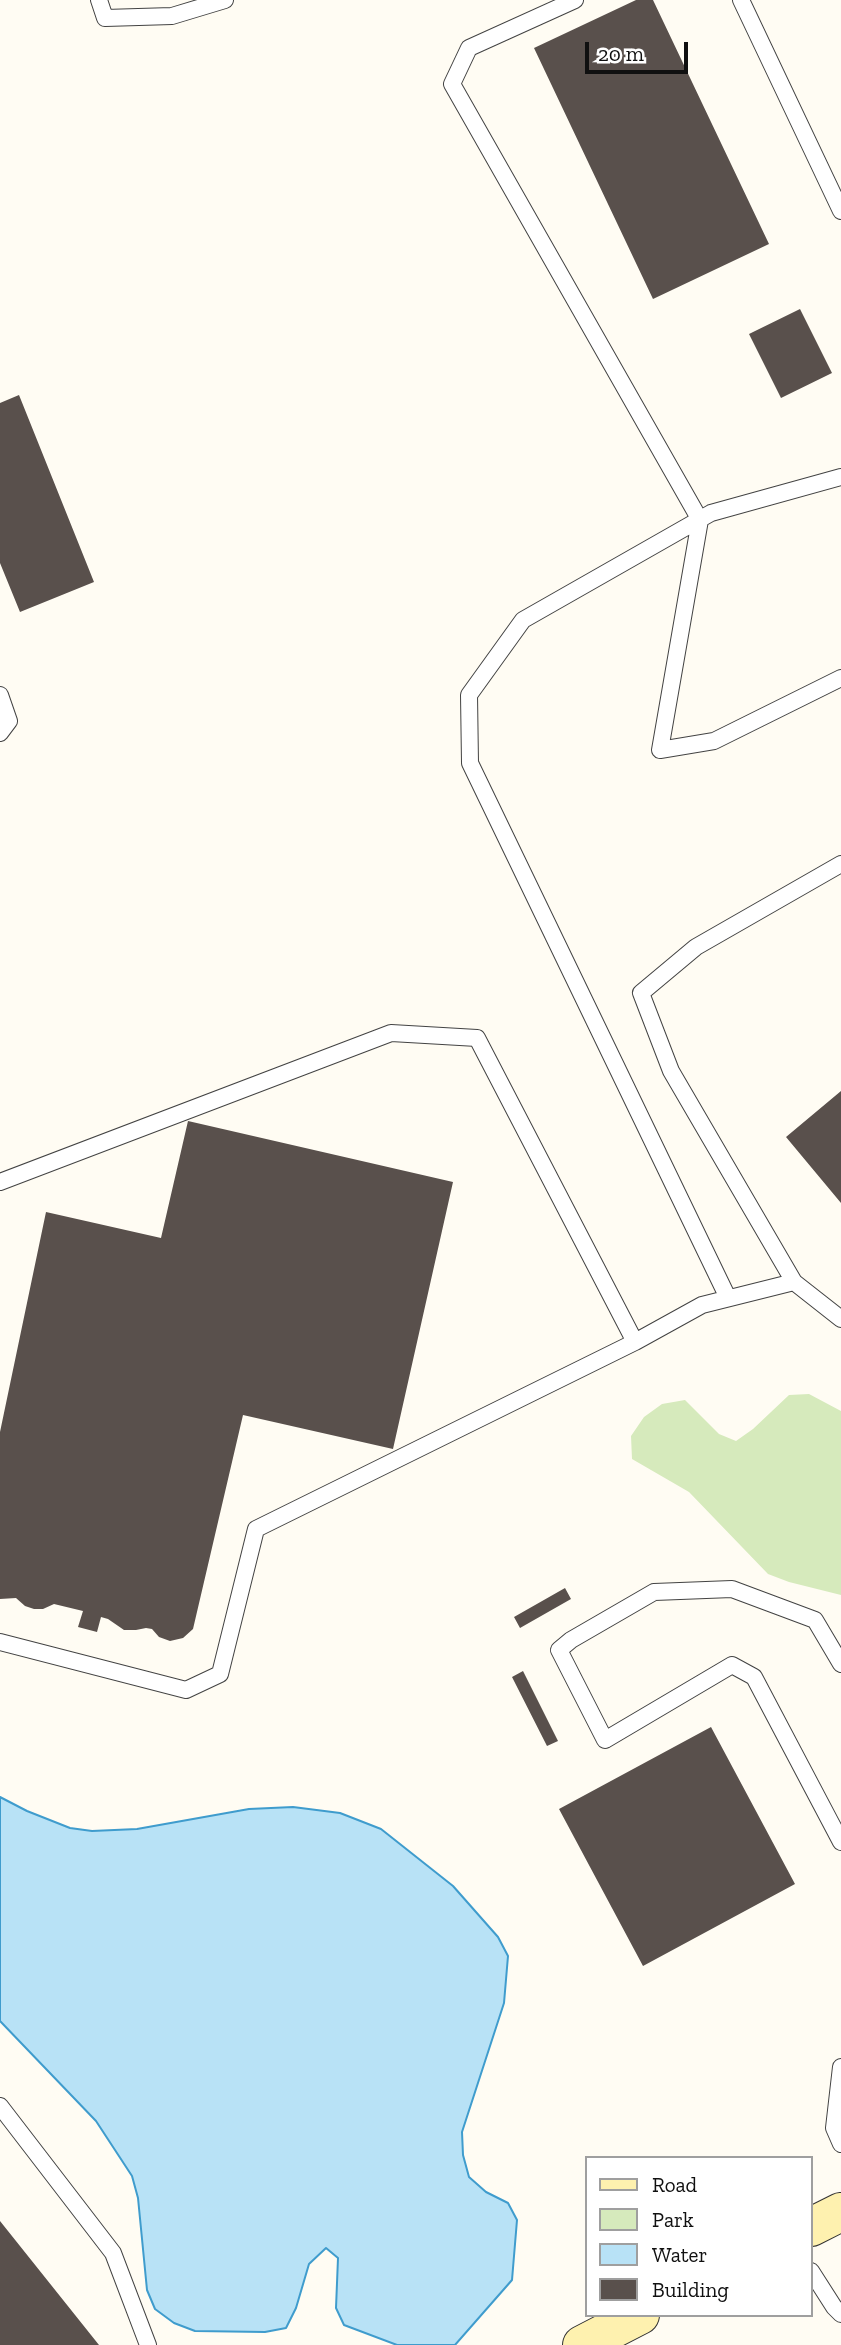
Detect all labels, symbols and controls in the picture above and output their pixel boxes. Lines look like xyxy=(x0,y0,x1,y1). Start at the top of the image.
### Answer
scale bar xyxy=(589,28,692,72)
text: 20 m xyxy=(598,41,644,66)
legend xyxy=(586,2156,813,2317)
text: Road xyxy=(652,2172,697,2197)
text: Park xyxy=(652,2207,694,2232)
text: Water xyxy=(652,2242,707,2267)
text: Building xyxy=(652,2277,729,2302)

